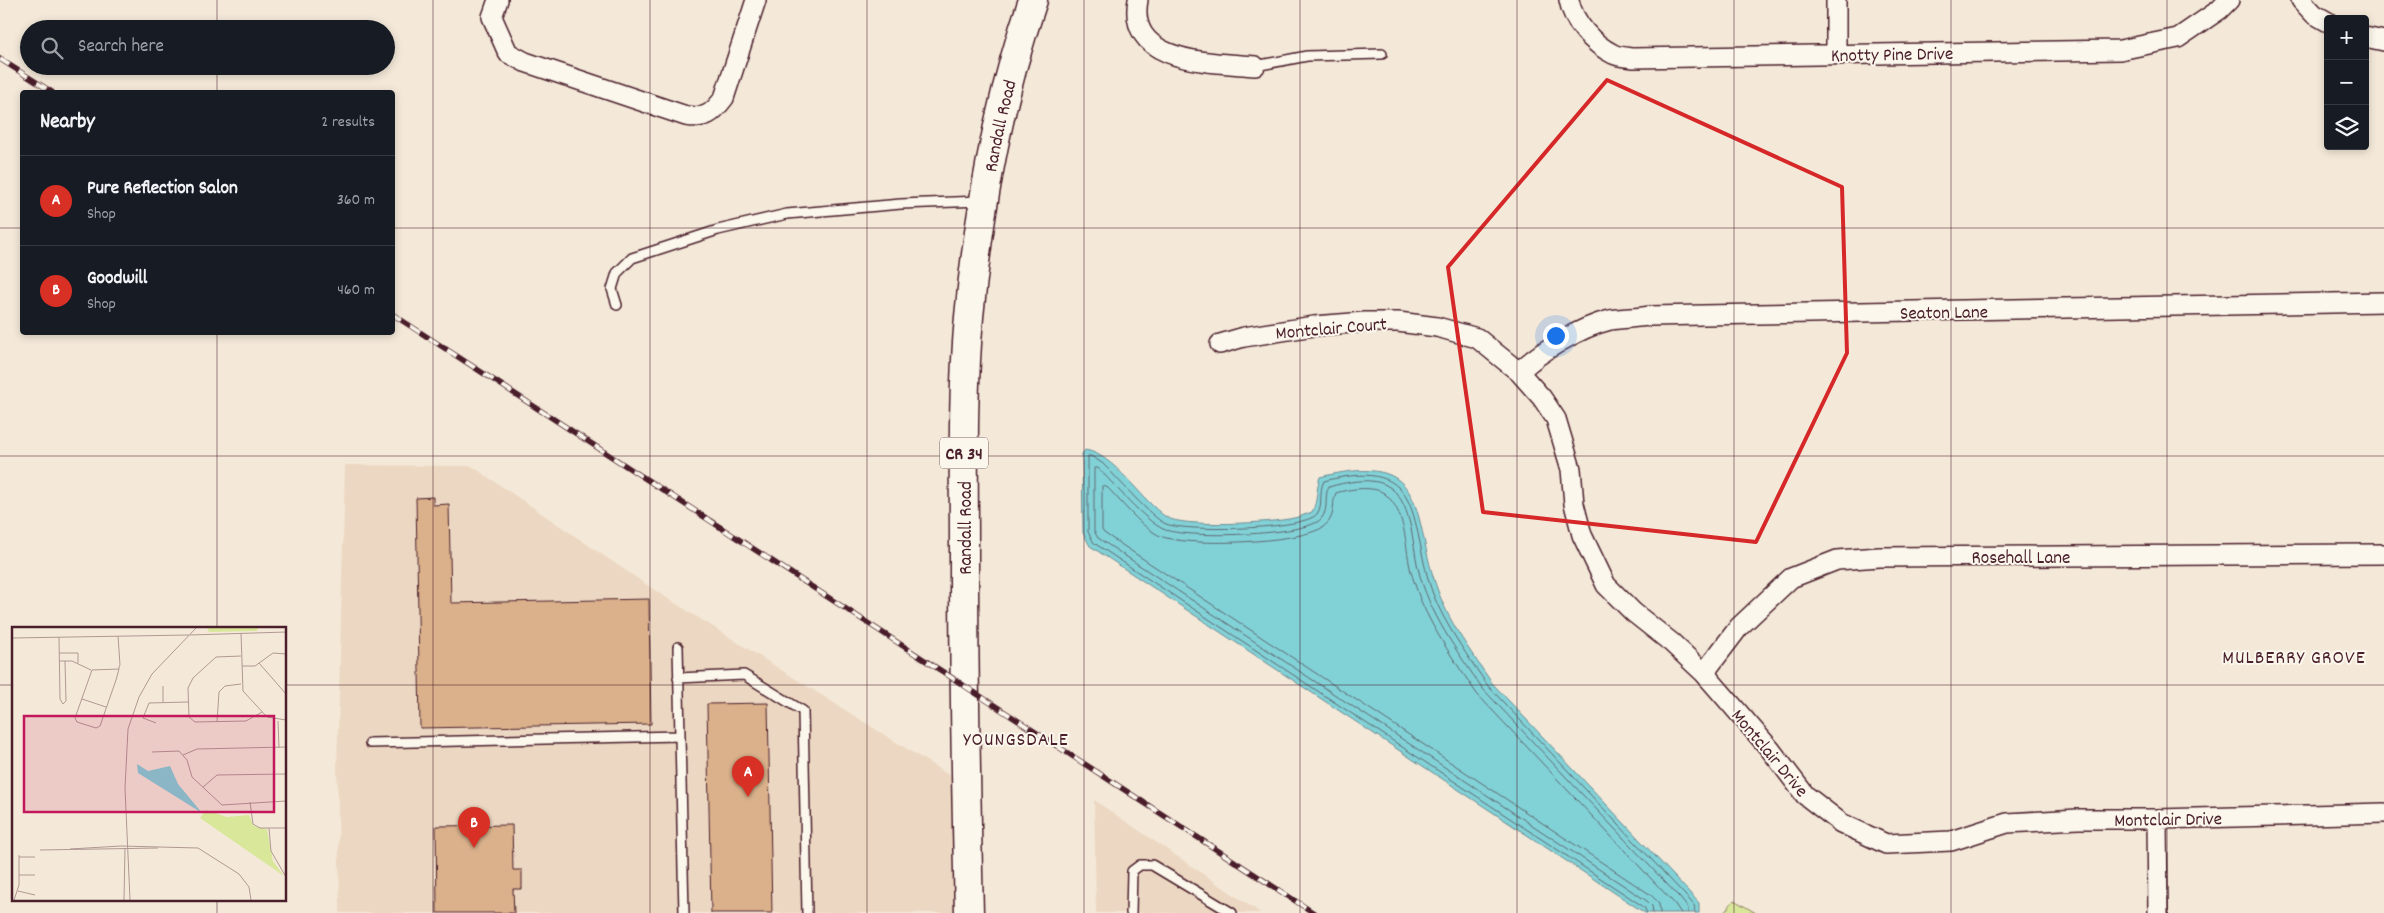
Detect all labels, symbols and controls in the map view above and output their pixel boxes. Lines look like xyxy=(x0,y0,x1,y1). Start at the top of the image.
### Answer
map controls xyxy=(2324,15,2369,150)
button: + xyxy=(2324,15,2369,60)
search box xyxy=(20,20,395,75)
icon: search xyxy=(38,34,66,62)
text: Search here xyxy=(78,34,164,61)
street label: Knotty Pine Drive xyxy=(1831,42,1953,71)
button: − xyxy=(2324,60,2369,105)
street label: Randall Road xyxy=(979,77,1025,175)
button: layers xyxy=(2324,105,2369,150)
text: Nearby xyxy=(40,108,95,138)
text: 2 results xyxy=(321,111,375,134)
text: Pure Reflection Salon xyxy=(87,176,238,203)
text: A xyxy=(52,189,60,212)
text: 360 m xyxy=(337,189,375,212)
text: Shop xyxy=(87,203,116,226)
text: Goodwill xyxy=(87,266,147,293)
text: B xyxy=(52,279,60,302)
text: 460 m xyxy=(337,279,375,302)
text: Shop xyxy=(87,293,116,316)
street label: Seaton Lane xyxy=(1900,300,1988,329)
street label: Montclair Court xyxy=(1275,312,1388,349)
your location xyxy=(1543,323,1569,349)
road number: CR 34 xyxy=(940,438,988,468)
street label: Randall Road xyxy=(954,481,981,575)
street label: Rosehall Lane xyxy=(1972,546,2070,573)
inset map xyxy=(12,627,286,900)
district label: MULBERRY GROVE xyxy=(2222,645,2366,673)
street label: Montclair Drive xyxy=(1723,704,1813,804)
district label: YOUNGSDALE xyxy=(963,727,1069,755)
pin: A xyxy=(732,756,764,797)
pin: B xyxy=(458,807,490,848)
street label: Montclair Drive xyxy=(2114,807,2222,836)

